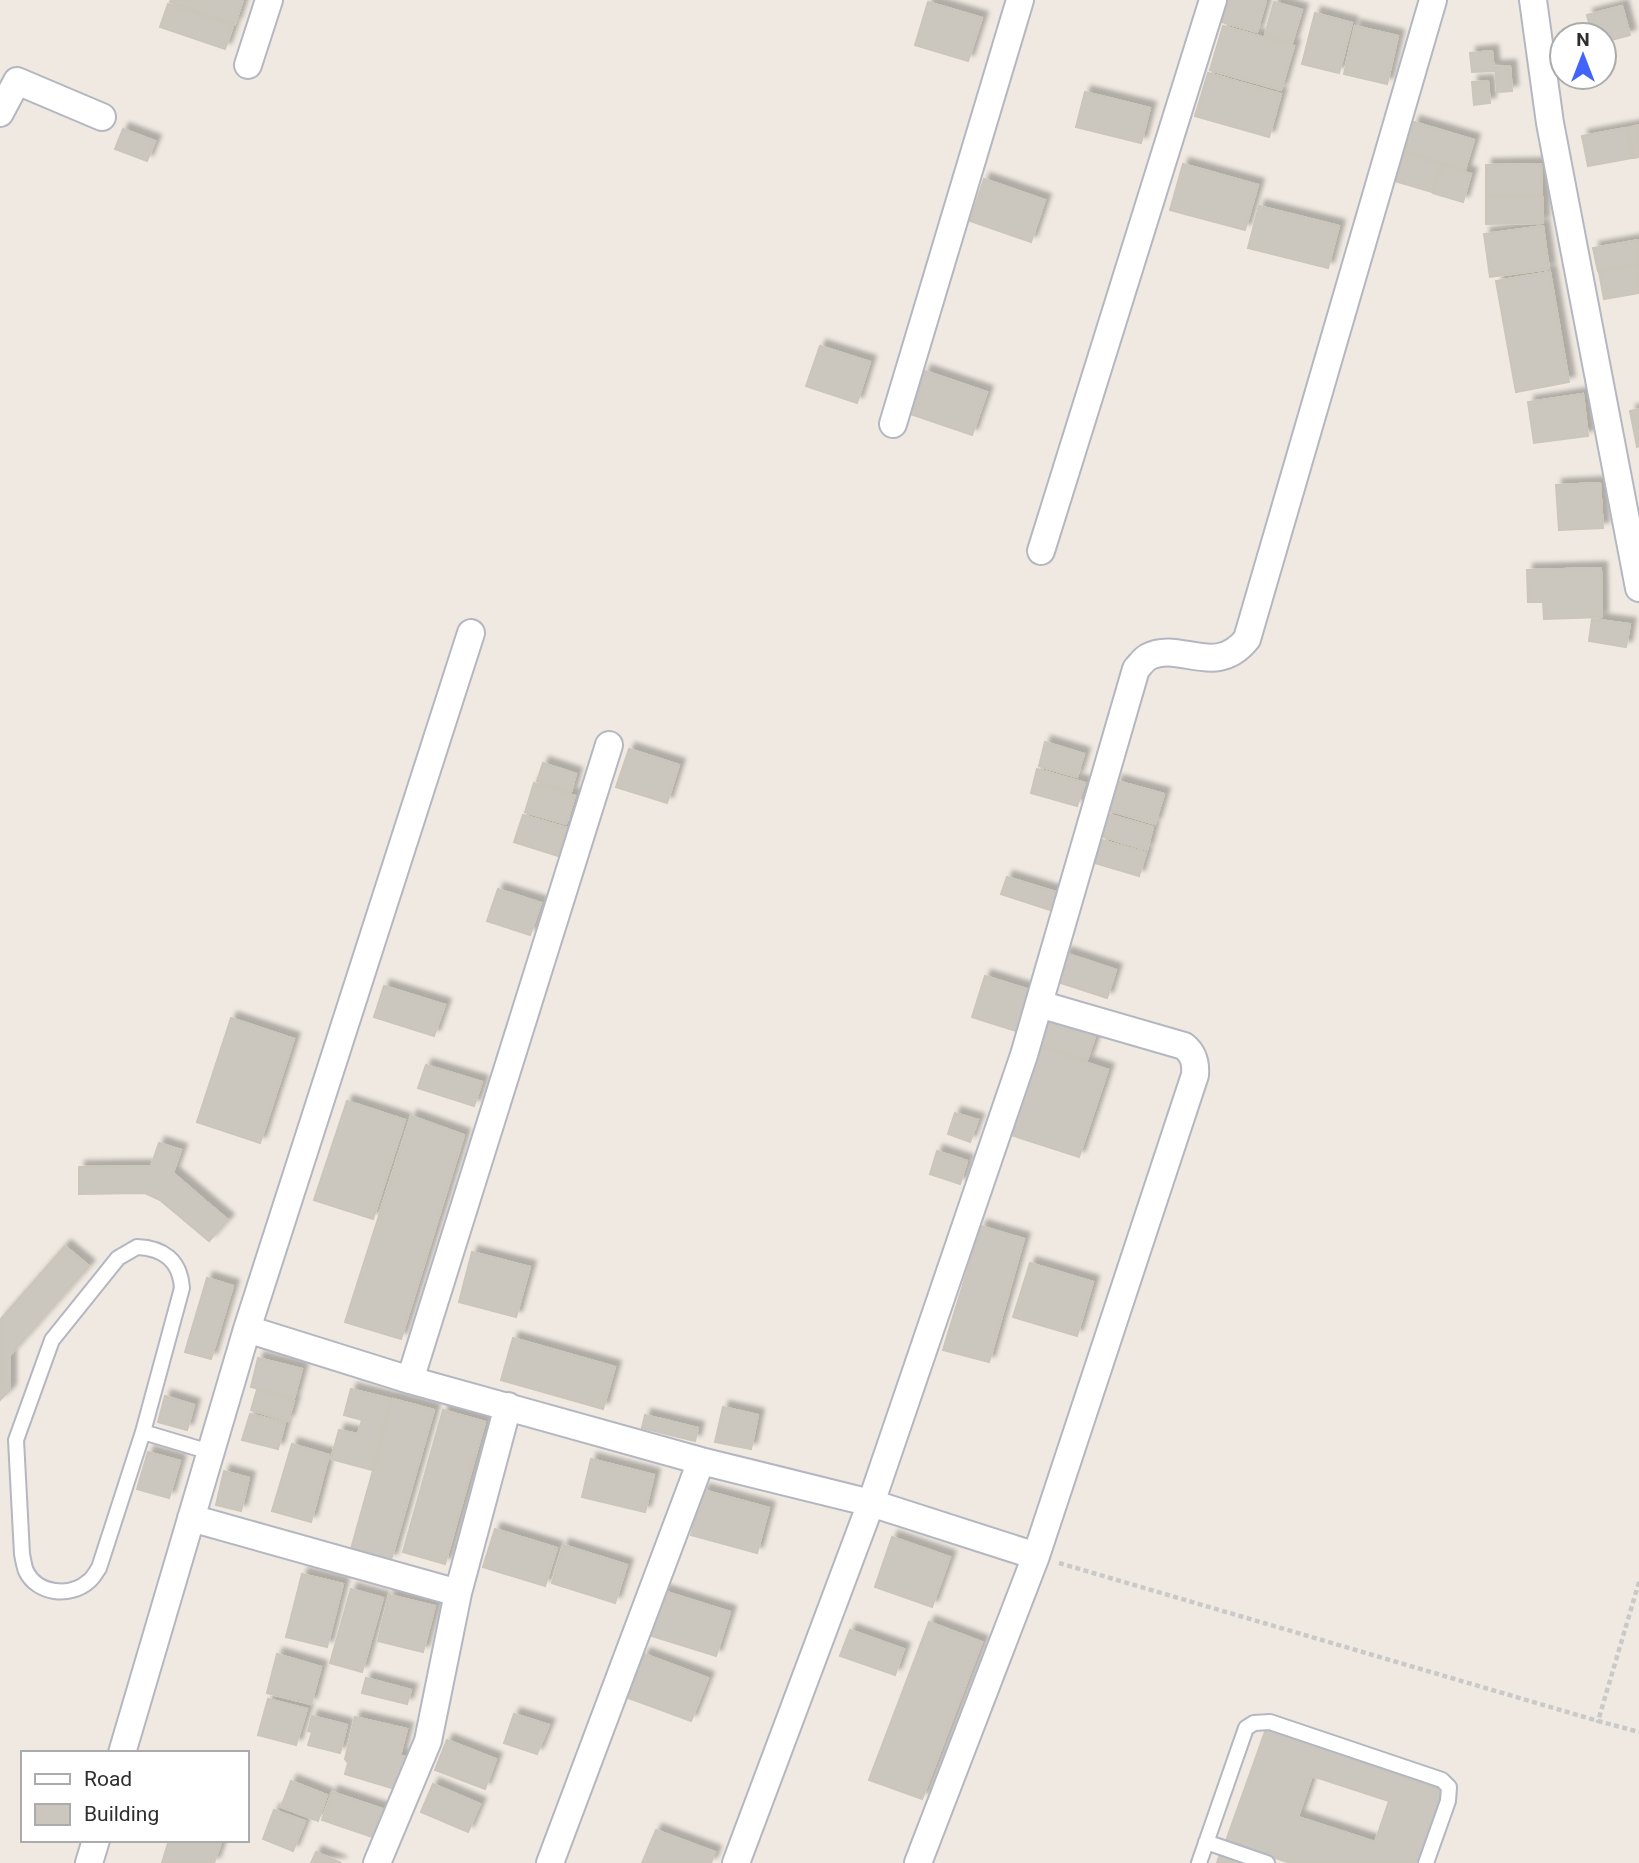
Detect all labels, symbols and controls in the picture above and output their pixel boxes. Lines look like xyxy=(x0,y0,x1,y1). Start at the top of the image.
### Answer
north arrow xyxy=(1548,21,1618,91)
text: N xyxy=(1576,28,1590,51)
legend xyxy=(21,1751,248,1842)
text: Road xyxy=(84,1767,132,1791)
text: Building xyxy=(84,1802,159,1826)

